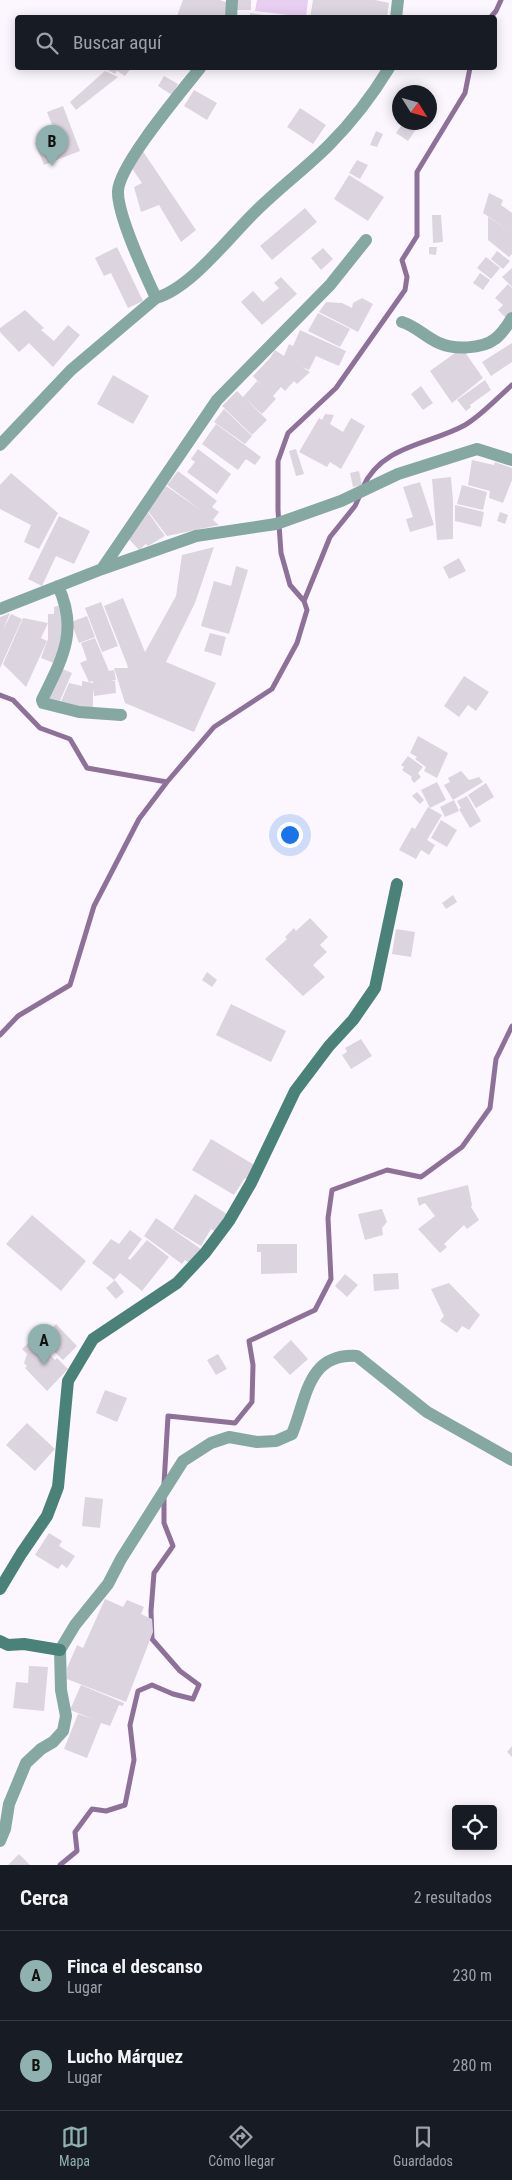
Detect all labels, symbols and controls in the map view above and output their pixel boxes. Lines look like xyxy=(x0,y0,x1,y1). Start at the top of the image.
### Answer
search box xyxy=(15,15,497,70)
icon: search xyxy=(33,29,61,57)
text: Buscar aquí xyxy=(73,31,162,54)
north arrow xyxy=(392,85,437,130)
pin: B xyxy=(36,125,68,166)
your location xyxy=(277,822,303,848)
pin: A xyxy=(28,1324,60,1365)
map controls xyxy=(452,1805,497,1850)
button: locate xyxy=(452,1805,497,1850)
text: Cerca xyxy=(20,1886,68,1910)
text: 2 resultados xyxy=(414,1888,492,1907)
text: Finca el descanso xyxy=(67,1955,203,1978)
text: A xyxy=(31,1966,41,1985)
text: 230 m xyxy=(453,1966,492,1985)
text: Lugar xyxy=(67,1978,102,1997)
text: Lucho Márquez xyxy=(67,2045,183,2068)
text: B xyxy=(32,2056,40,2075)
text: 280 m xyxy=(453,2056,492,2075)
text: Lugar xyxy=(67,2068,102,2087)
tab: Mapa xyxy=(59,2123,90,2169)
tab: Cómo llegar xyxy=(208,2123,275,2169)
tab: Guardados xyxy=(393,2123,453,2169)

